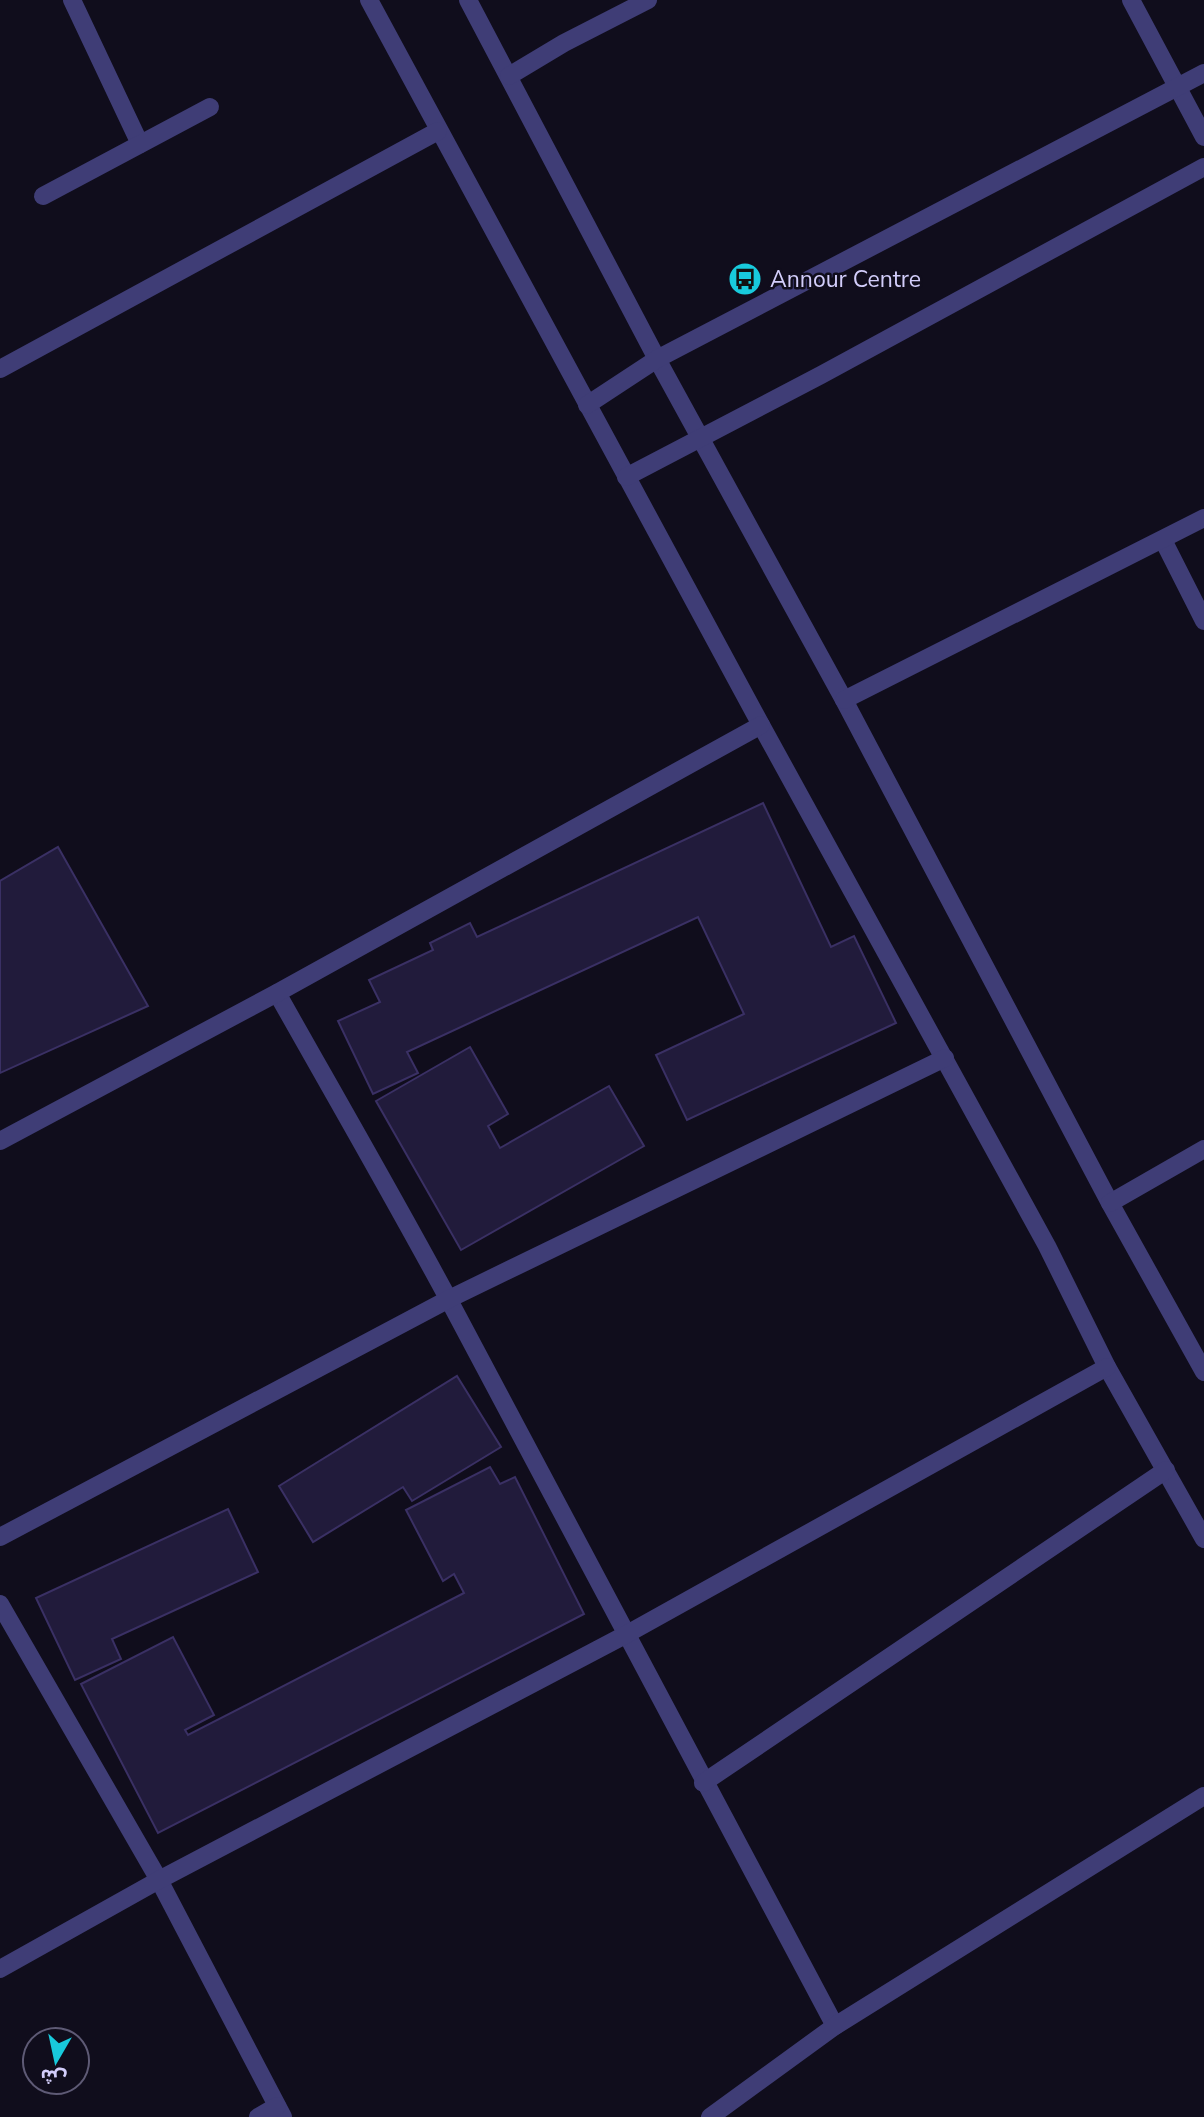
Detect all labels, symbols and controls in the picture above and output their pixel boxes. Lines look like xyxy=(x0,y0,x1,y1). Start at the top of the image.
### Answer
bus stop icon: Annour Centre xyxy=(726,260,764,298)
place label: Annour Centre xyxy=(770,264,921,295)
north arrow xyxy=(21,2026,91,2096)
text: ش xyxy=(39,2062,68,2092)

